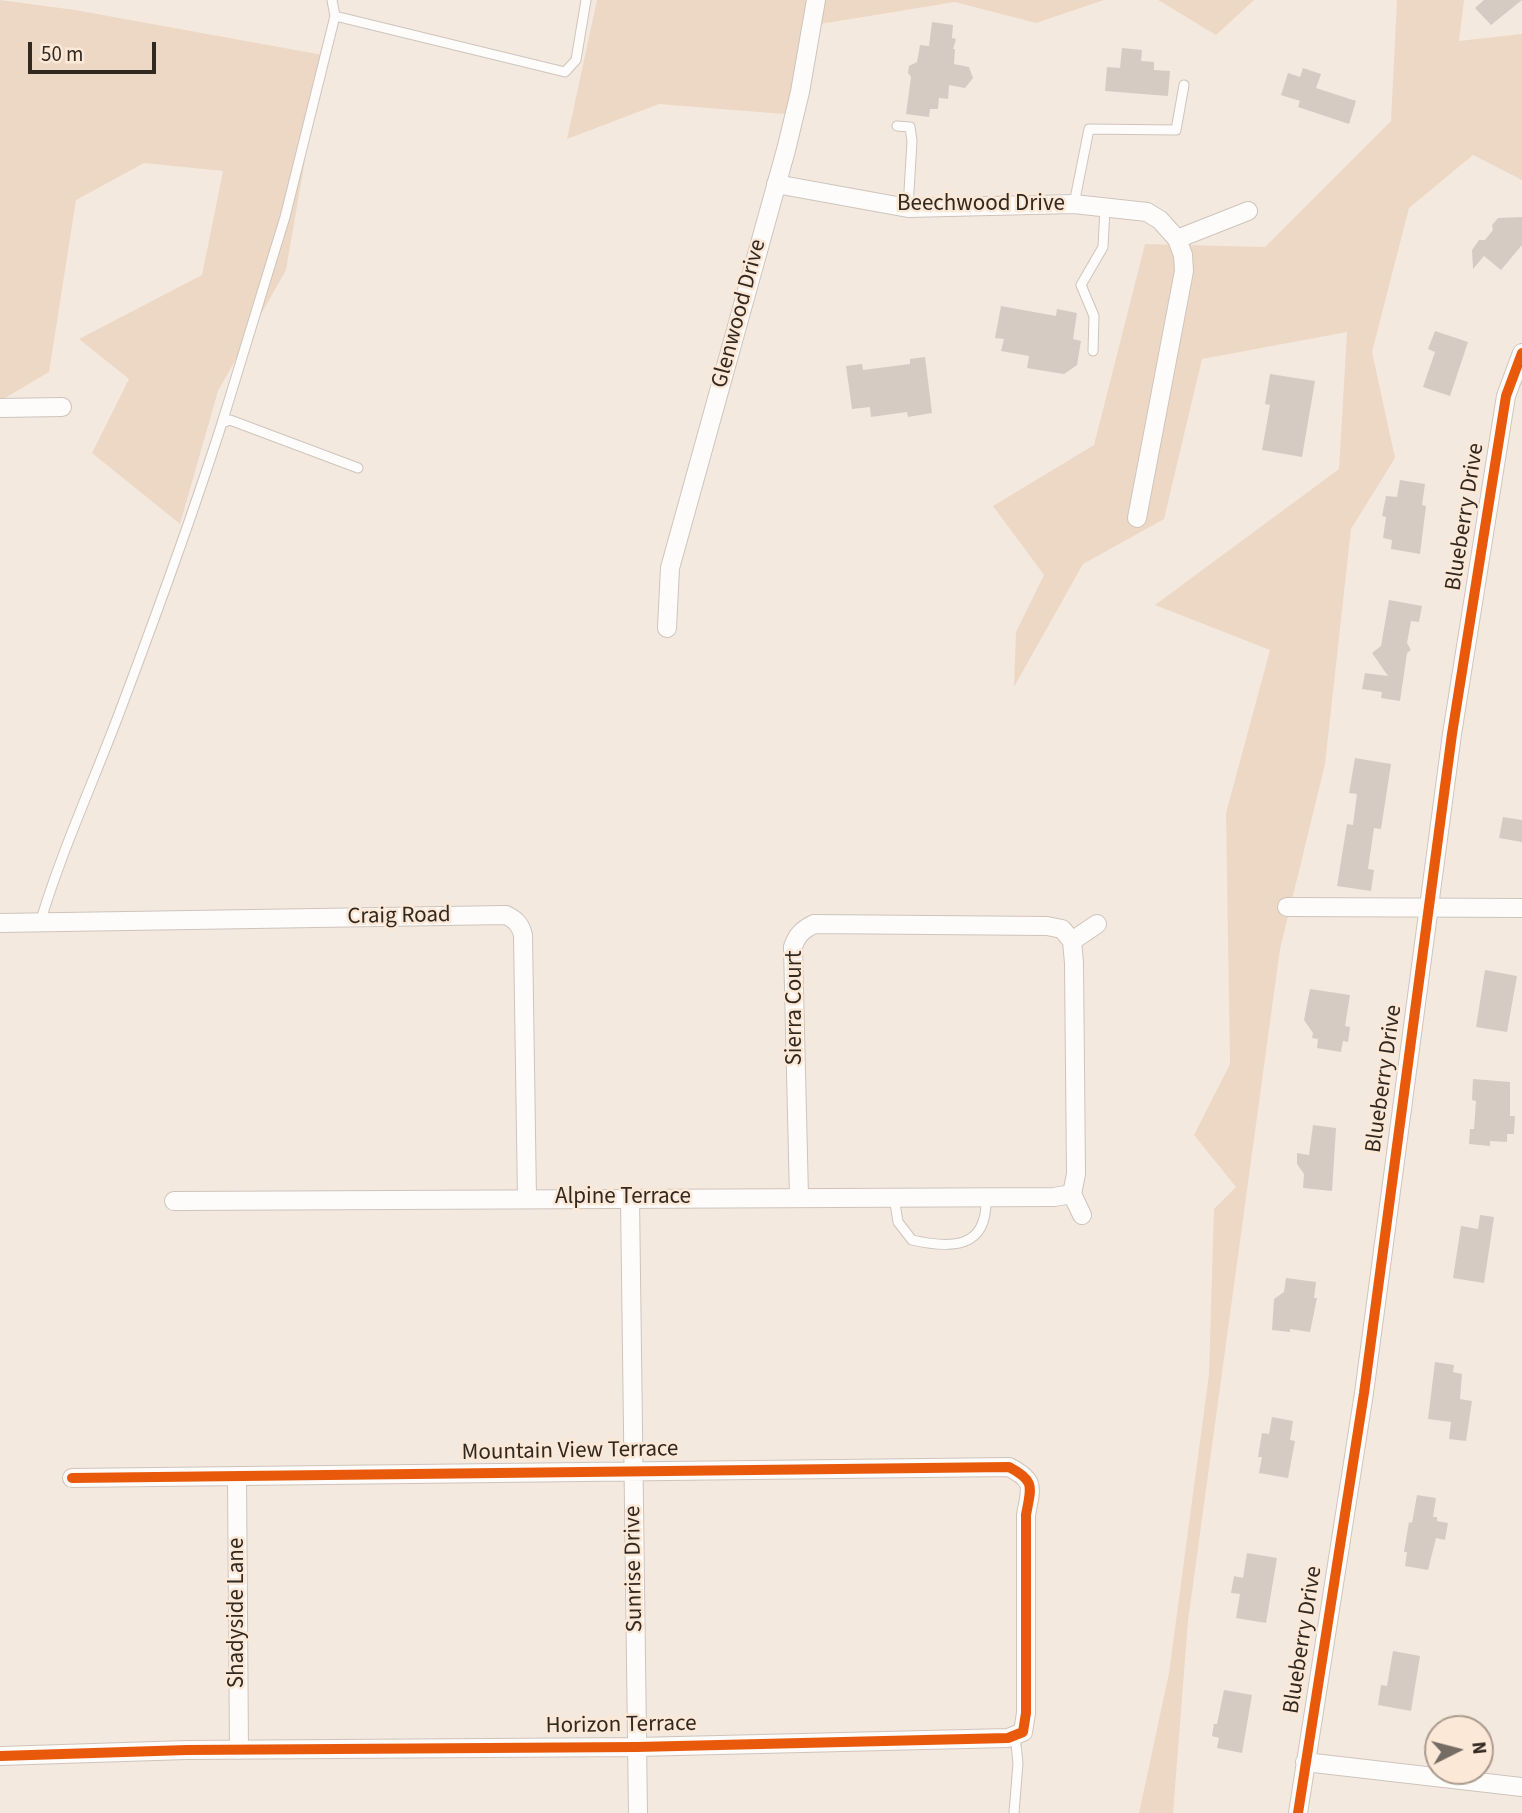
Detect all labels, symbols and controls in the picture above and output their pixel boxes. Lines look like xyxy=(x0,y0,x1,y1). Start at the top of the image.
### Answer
scale bar xyxy=(32,28,159,72)
text: 50 m xyxy=(41,39,83,69)
street label: Beechwood Drive xyxy=(897,191,1065,219)
street label: Glenwood Drive xyxy=(707,237,773,391)
street label: Blueberry Drive xyxy=(1441,441,1491,593)
street label: Craig Road xyxy=(347,902,451,932)
street label: Sierra Court xyxy=(782,951,810,1065)
street label: Blueberry Drive xyxy=(1361,1003,1409,1155)
street label: Alpine Terrace xyxy=(555,1184,691,1212)
street label: Mountain View Terrace xyxy=(461,1436,679,1468)
street label: Sunrise Drive xyxy=(620,1506,650,1632)
street label: Shadyside Lane xyxy=(224,1538,252,1688)
street label: Blueberry Drive xyxy=(1279,1564,1329,1716)
street label: Horizon Terrace xyxy=(545,1711,697,1741)
north arrow xyxy=(1424,1715,1494,1785)
text: N xyxy=(1464,1740,1492,1756)

